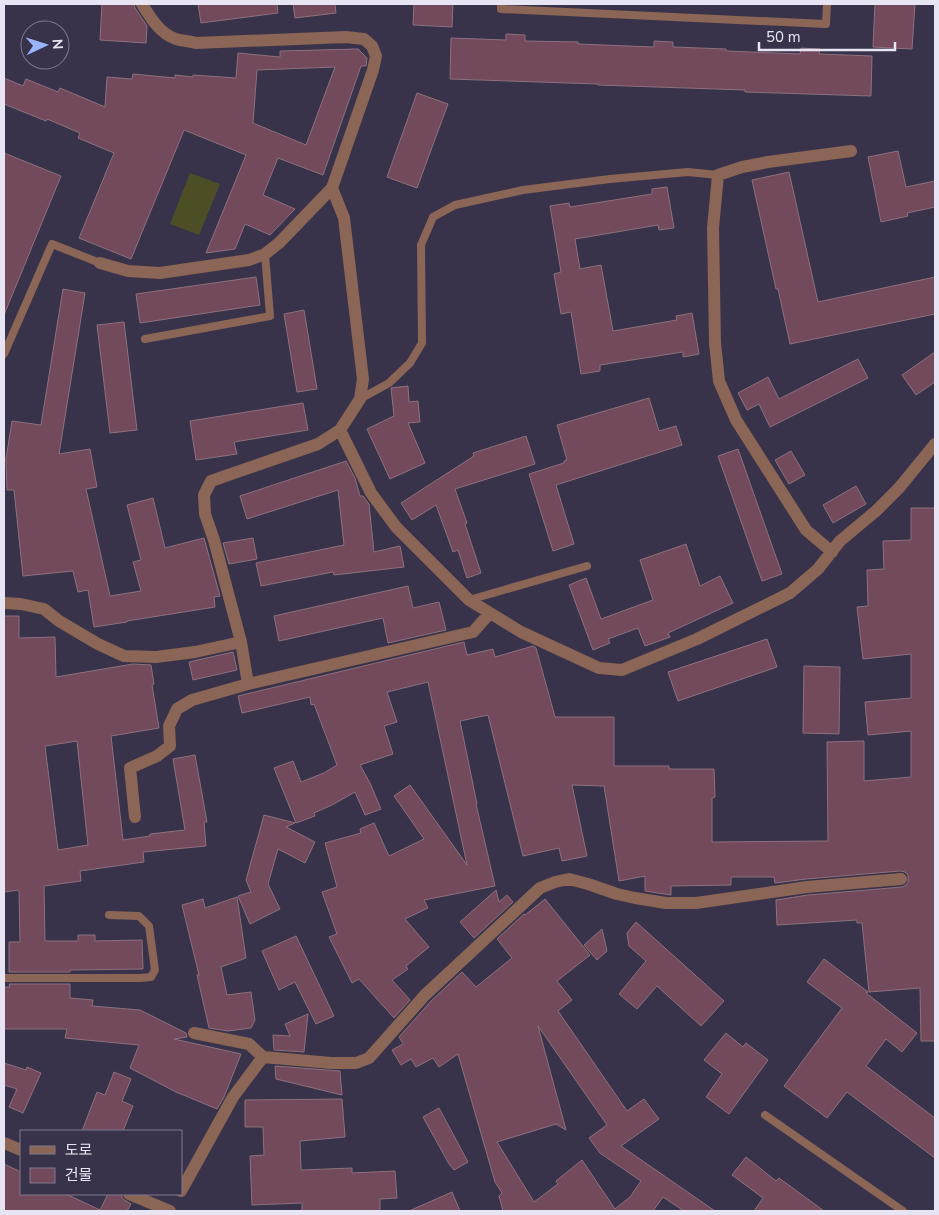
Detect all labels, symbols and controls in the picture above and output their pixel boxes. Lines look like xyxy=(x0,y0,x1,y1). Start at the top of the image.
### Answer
north arrow xyxy=(20,20,70,70)
scale bar xyxy=(759,20,895,52)
text: 50 m xyxy=(766,27,801,47)
text: N xyxy=(48,38,67,50)
legend xyxy=(20,1130,182,1195)
text: 도로 xyxy=(65,1140,93,1160)
text: 건물 xyxy=(65,1165,93,1185)

